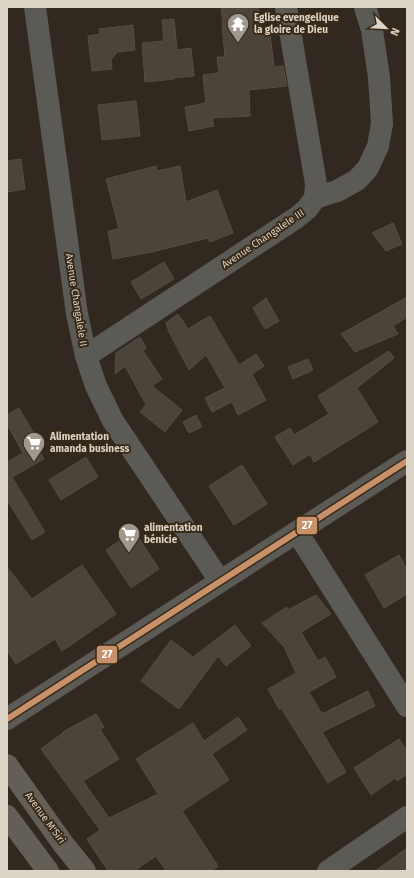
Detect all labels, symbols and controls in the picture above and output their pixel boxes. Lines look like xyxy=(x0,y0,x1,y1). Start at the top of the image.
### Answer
north arrow xyxy=(366,8,406,48)
temple icon: Eglise evengelique la gloire de Dieu xyxy=(225,11,251,44)
place label: Eglise evengelique la gloire de Dieu xyxy=(254,12,339,36)
text: N xyxy=(387,26,402,38)
street label: Avenue Changalele III xyxy=(219,207,307,271)
street label: Avenue Changalele II xyxy=(63,253,89,347)
supermarket icon: Alimentation amanda business xyxy=(21,430,47,463)
place label: Alimentation amanda business xyxy=(49,431,129,455)
line badge: 27 xyxy=(296,516,318,535)
text: 27 xyxy=(302,519,312,532)
supermarket icon: alimentation bénicie xyxy=(116,521,142,554)
place label: alimentation bénicie xyxy=(144,522,203,546)
line badge: 27 xyxy=(96,645,118,664)
text: 27 xyxy=(102,648,112,661)
street label: Avenue M'Siri xyxy=(22,790,68,846)

